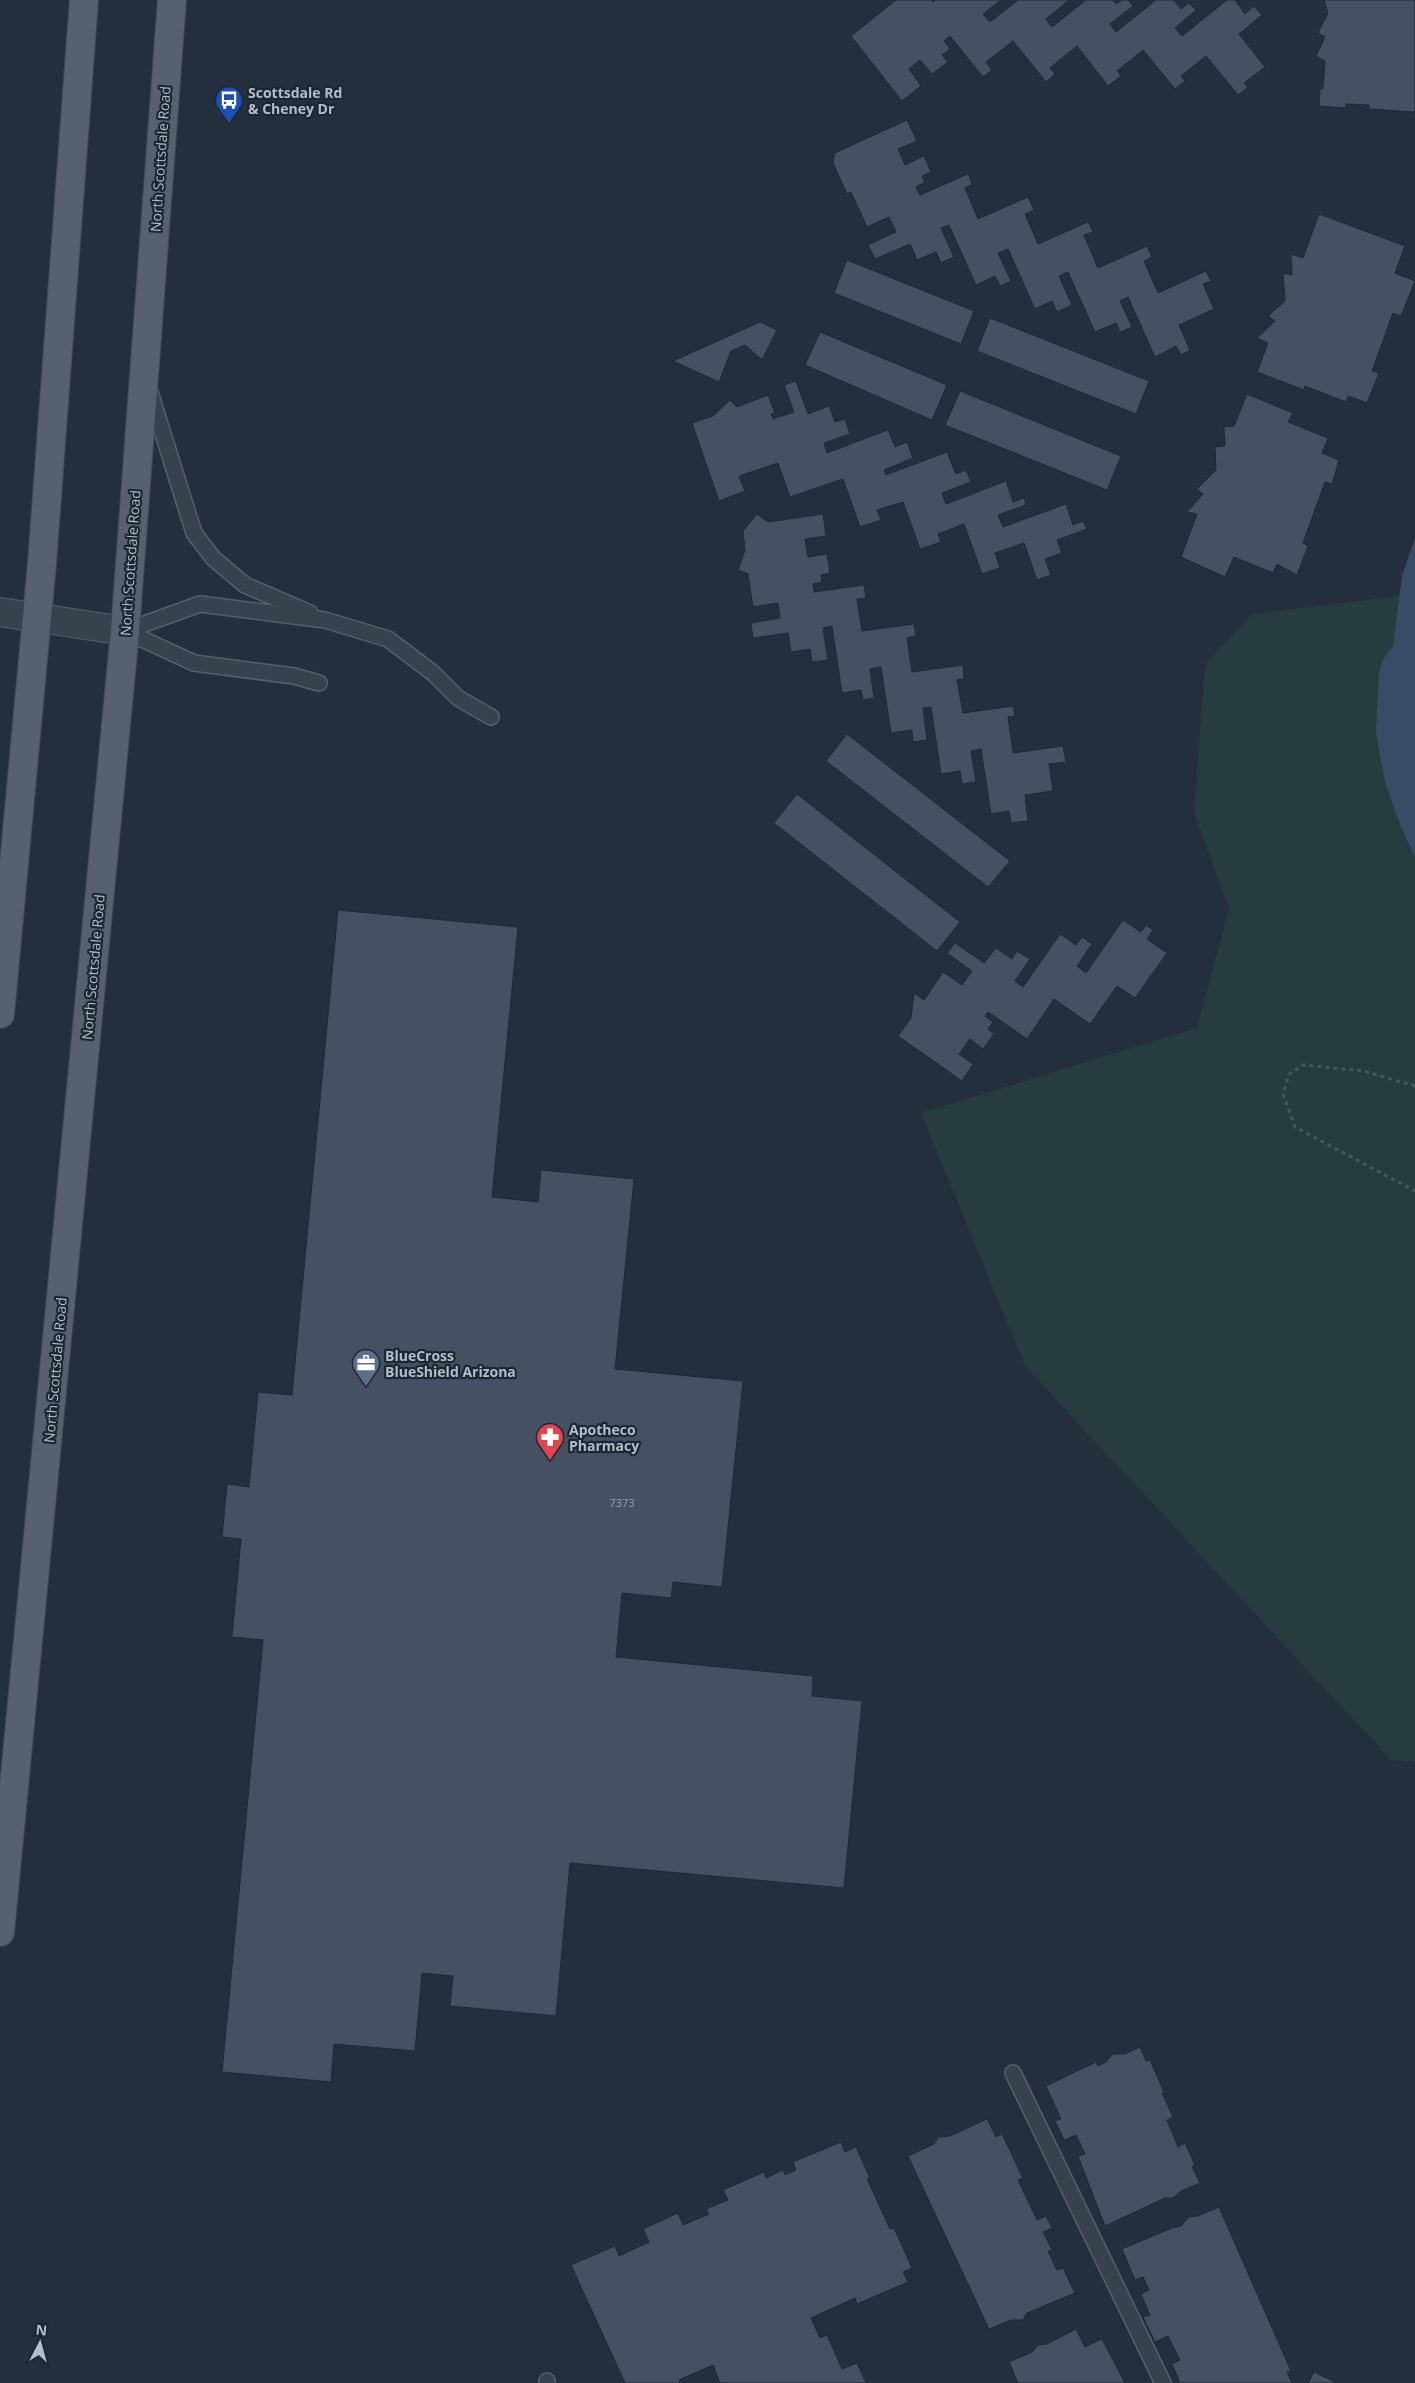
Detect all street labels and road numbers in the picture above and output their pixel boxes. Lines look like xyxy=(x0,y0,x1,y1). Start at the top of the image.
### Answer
street label: North Scottsdale Road xyxy=(145,85,175,233)
street label: North Scottsdale Road xyxy=(115,489,145,637)
street label: North Scottsdale Road xyxy=(77,893,109,1041)
street label: North Scottsdale Road xyxy=(39,1296,71,1444)

